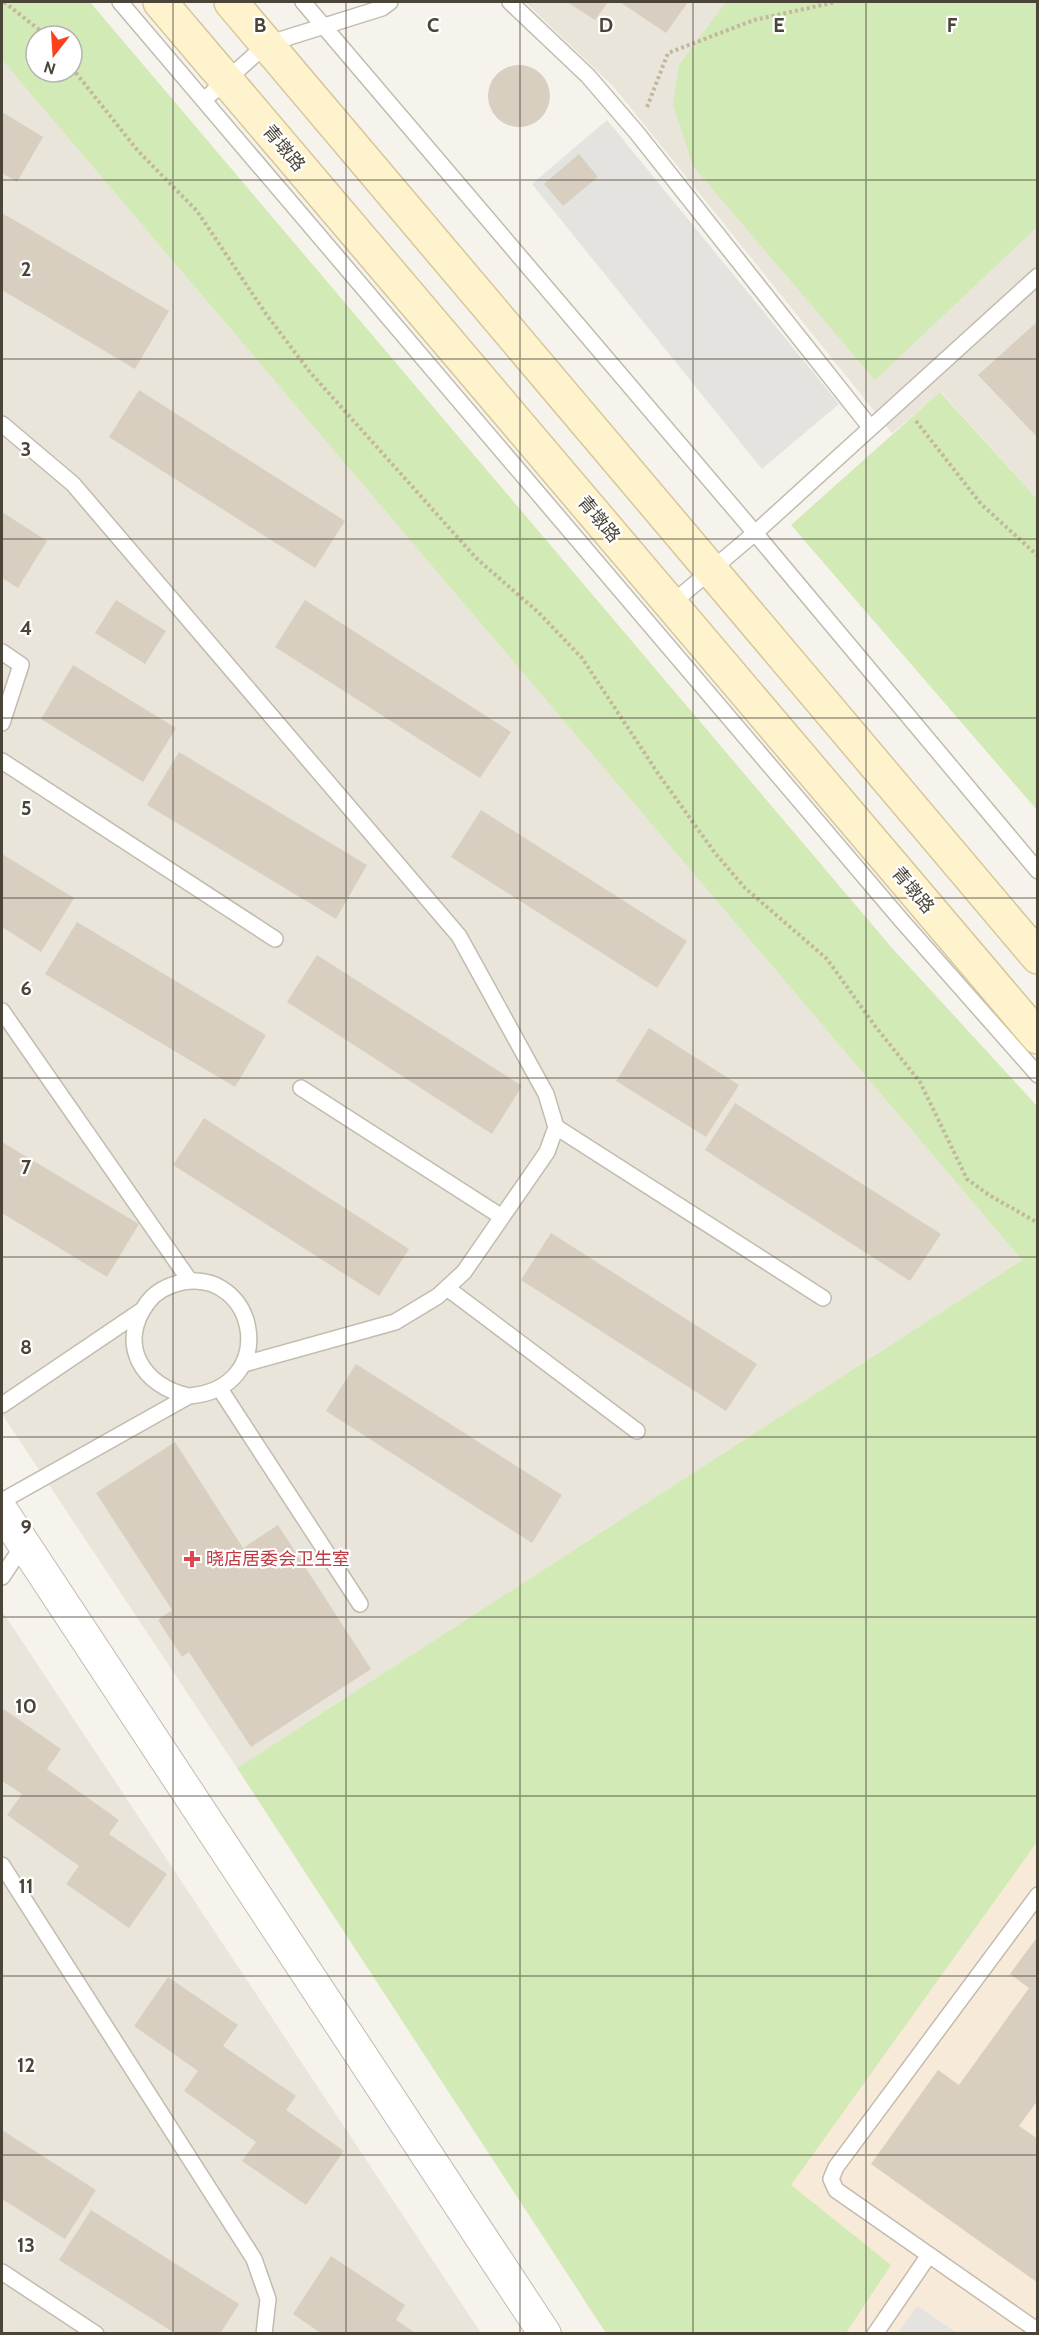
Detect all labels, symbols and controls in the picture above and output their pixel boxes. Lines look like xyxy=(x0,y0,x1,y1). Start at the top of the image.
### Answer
text: B xyxy=(254,13,266,37)
text: C xyxy=(427,13,439,37)
text: D xyxy=(599,13,613,37)
text: E xyxy=(773,13,785,37)
text: F xyxy=(947,13,958,37)
north arrow xyxy=(24,24,84,84)
text: N xyxy=(42,57,58,79)
street label: 青墩路 xyxy=(258,120,310,176)
text: 2 xyxy=(21,257,31,281)
text: 3 xyxy=(21,437,31,461)
street label: 青墩路 xyxy=(573,491,625,547)
text: 4 xyxy=(20,616,32,640)
text: 5 xyxy=(21,796,31,820)
street label: 青墩路 xyxy=(887,862,939,918)
text: 6 xyxy=(20,976,32,1000)
text: 7 xyxy=(21,1155,32,1179)
text: 8 xyxy=(20,1335,32,1359)
text: 9 xyxy=(20,1515,32,1539)
place label: 晓店居委会卫生室 xyxy=(206,1548,350,1570)
marker: 晓店居委会卫生室 xyxy=(183,1550,201,1568)
text: 10 xyxy=(15,1694,37,1718)
text: 11 xyxy=(19,1874,33,1898)
text: 12 xyxy=(17,2053,35,2077)
text: 13 xyxy=(17,2233,35,2257)

